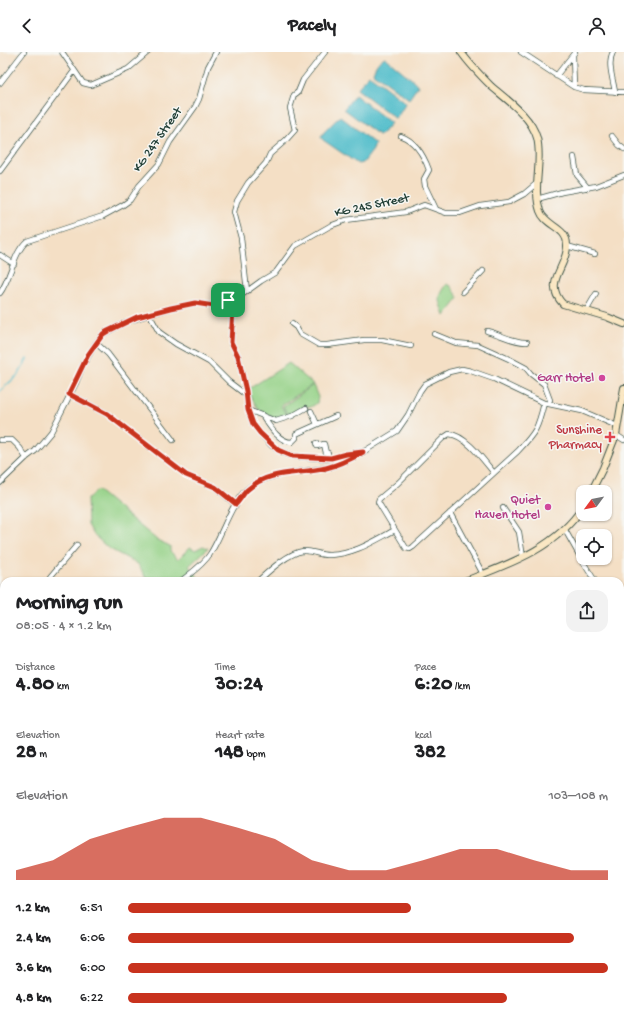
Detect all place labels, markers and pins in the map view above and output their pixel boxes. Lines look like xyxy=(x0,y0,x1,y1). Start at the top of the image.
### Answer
pin xyxy=(211,283,245,317)
place label: Garr Hotel xyxy=(537,371,594,386)
marker: Garr Hotel xyxy=(597,373,607,383)
place label: Sunshine Pharmacy xyxy=(548,423,603,453)
marker: Sunshine Pharmacy xyxy=(605,432,615,442)
place label: Quiet Haven Hotel xyxy=(475,493,542,523)
marker: Quiet Haven Hotel xyxy=(543,502,553,512)

